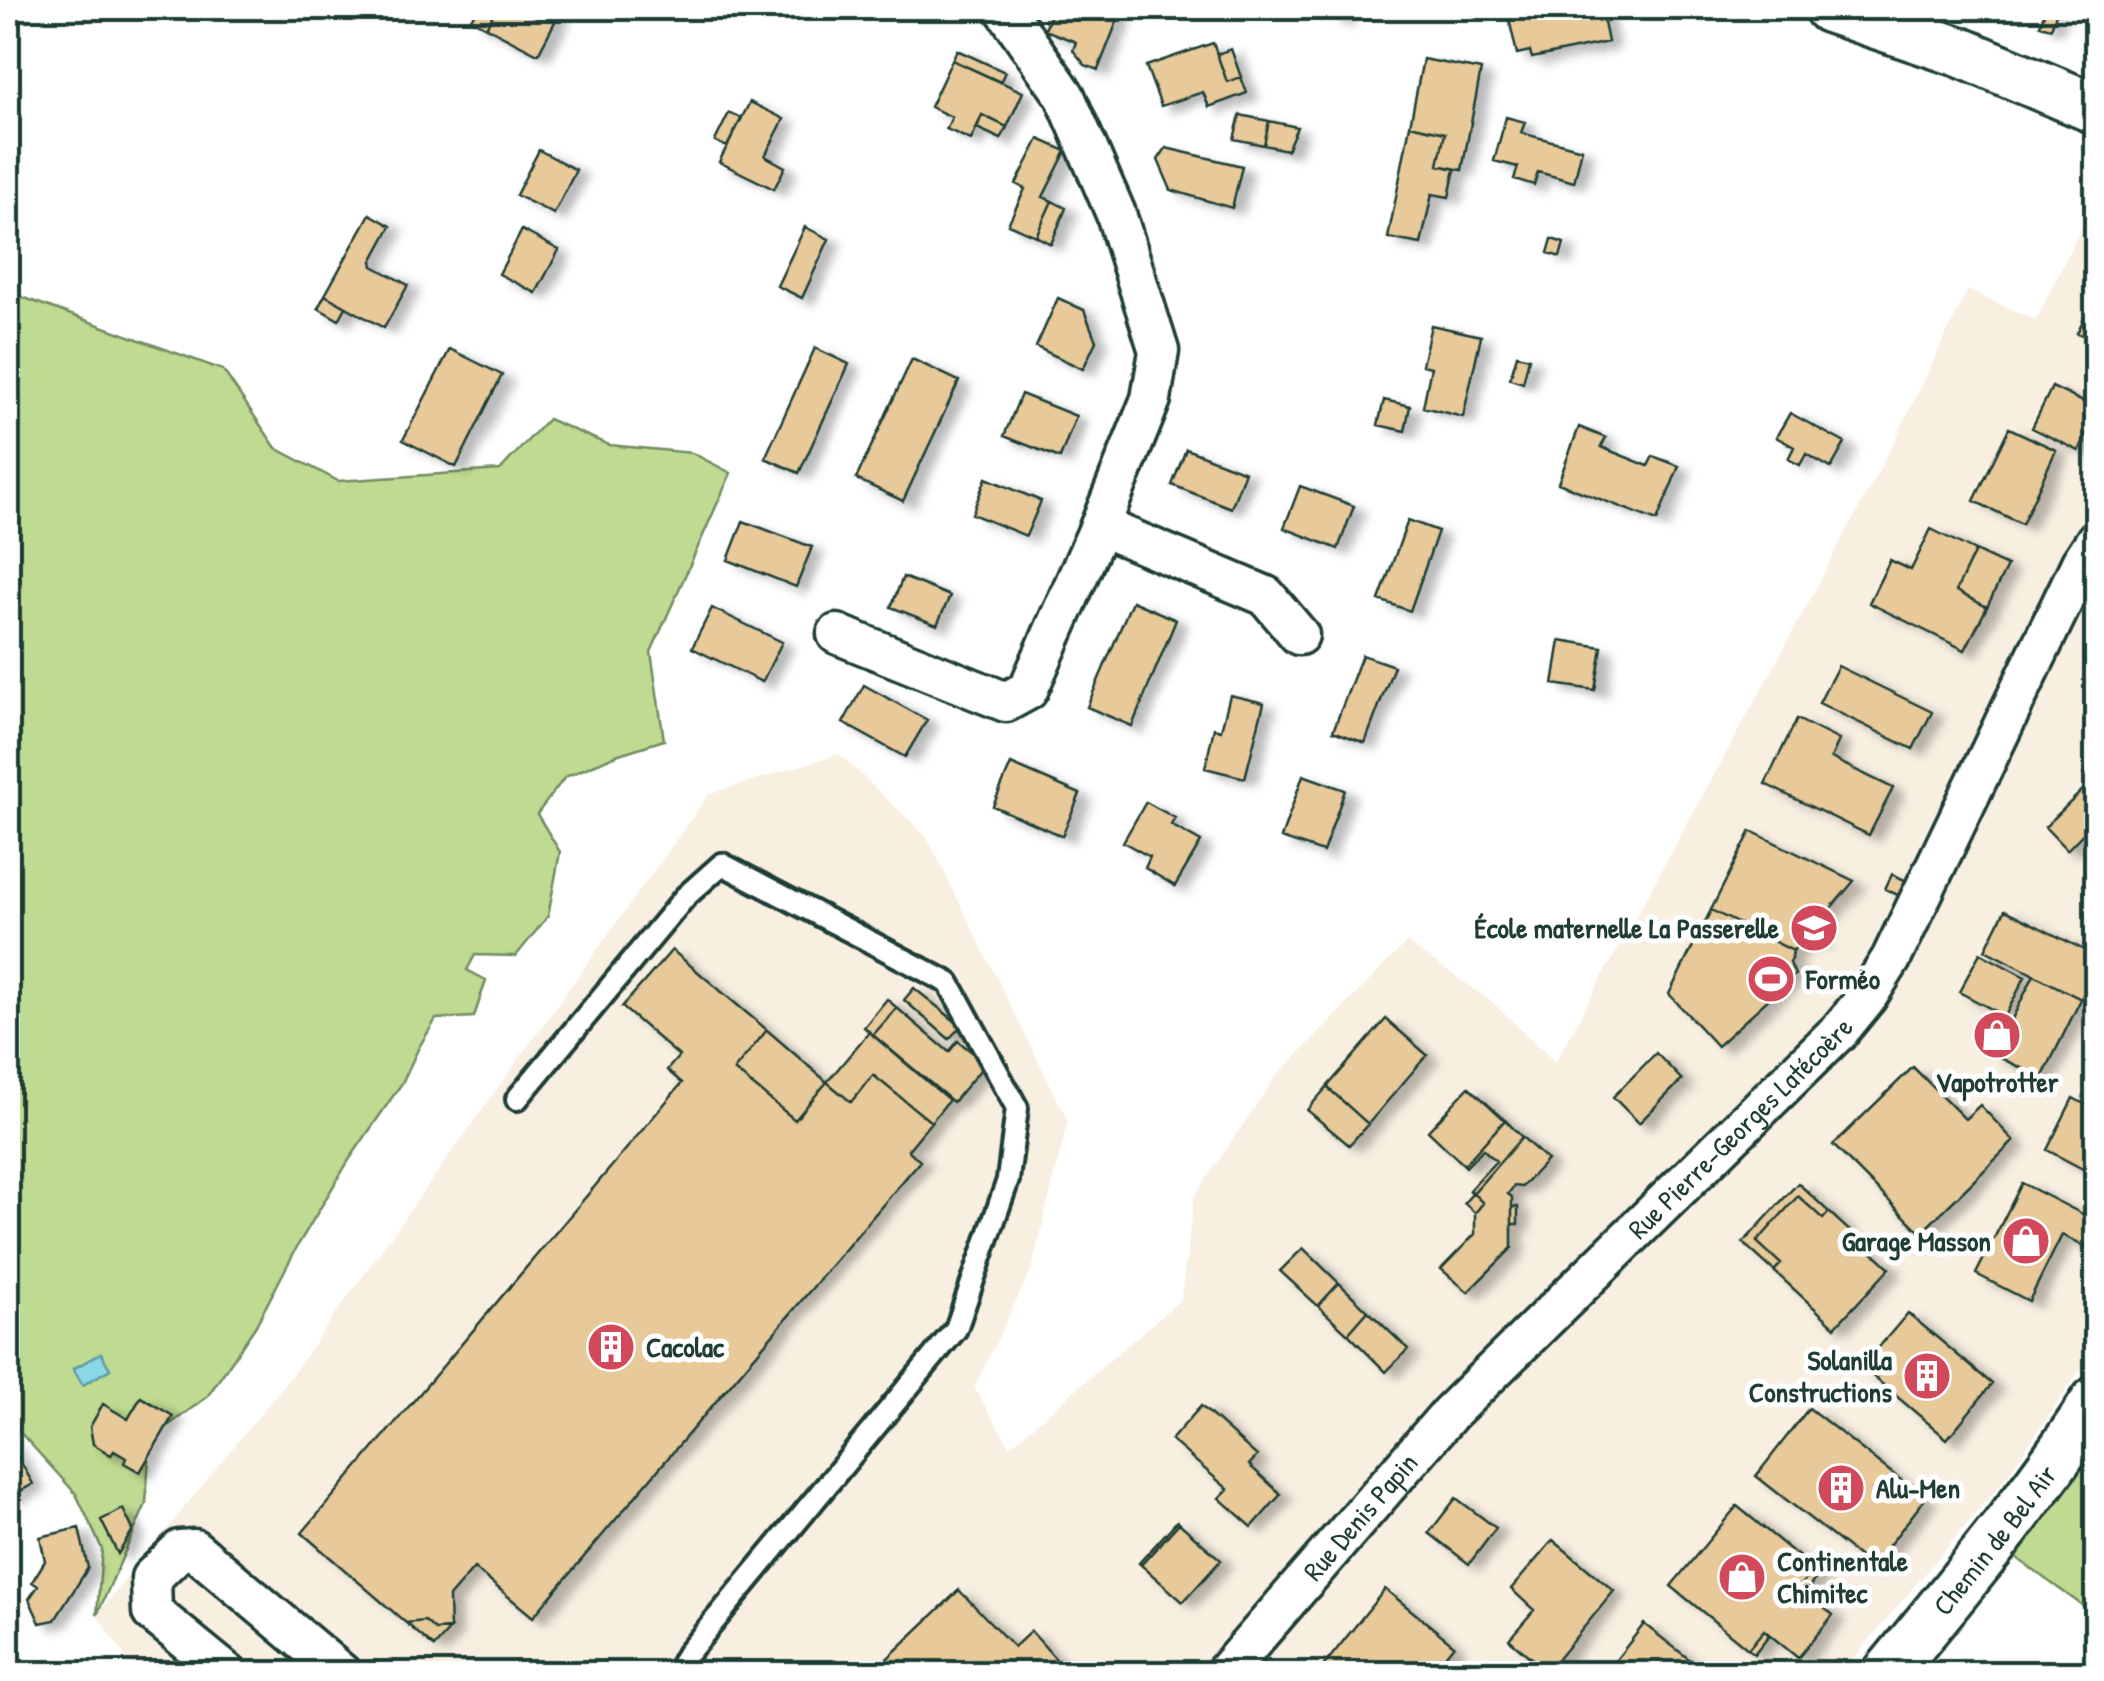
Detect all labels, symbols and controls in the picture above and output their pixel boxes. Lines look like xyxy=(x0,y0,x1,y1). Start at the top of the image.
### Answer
school or university icon: École maternelle La Passerelle xyxy=(1788,902,1840,954)
place label: École maternelle La Passerelle xyxy=(1474,909,1780,947)
sports icon: Forméo xyxy=(1745,953,1797,1005)
place label: Forméo xyxy=(1805,960,1881,998)
shop icon: Vapotrotter xyxy=(1971,1009,2023,1061)
street label: Rue Pierre-Georges Latécoère xyxy=(1619,1010,1862,1247)
place label: Vapotrotter xyxy=(1936,1063,2059,1102)
shop icon: Garage Masson xyxy=(2000,1215,2052,1267)
place label: Garage Masson xyxy=(1842,1222,1991,1261)
building icon: Cacolac xyxy=(585,1321,637,1373)
place label: Cacolac xyxy=(646,1328,725,1366)
place label: Solanilla Constructions xyxy=(1749,1341,1892,1411)
building icon: Solanilla Constructions xyxy=(1901,1350,1953,1402)
street label: Rue Denis Papin xyxy=(1294,1445,1426,1589)
street label: Chemin de Bel Air xyxy=(1924,1457,2066,1623)
building icon: Alu-Men xyxy=(1815,1462,1867,1514)
place label: Alu-Men xyxy=(1876,1469,1960,1507)
place label: Continentale Chimitec xyxy=(1777,1542,1909,1612)
shop icon: Continentale Chimitec xyxy=(1716,1551,1768,1603)

